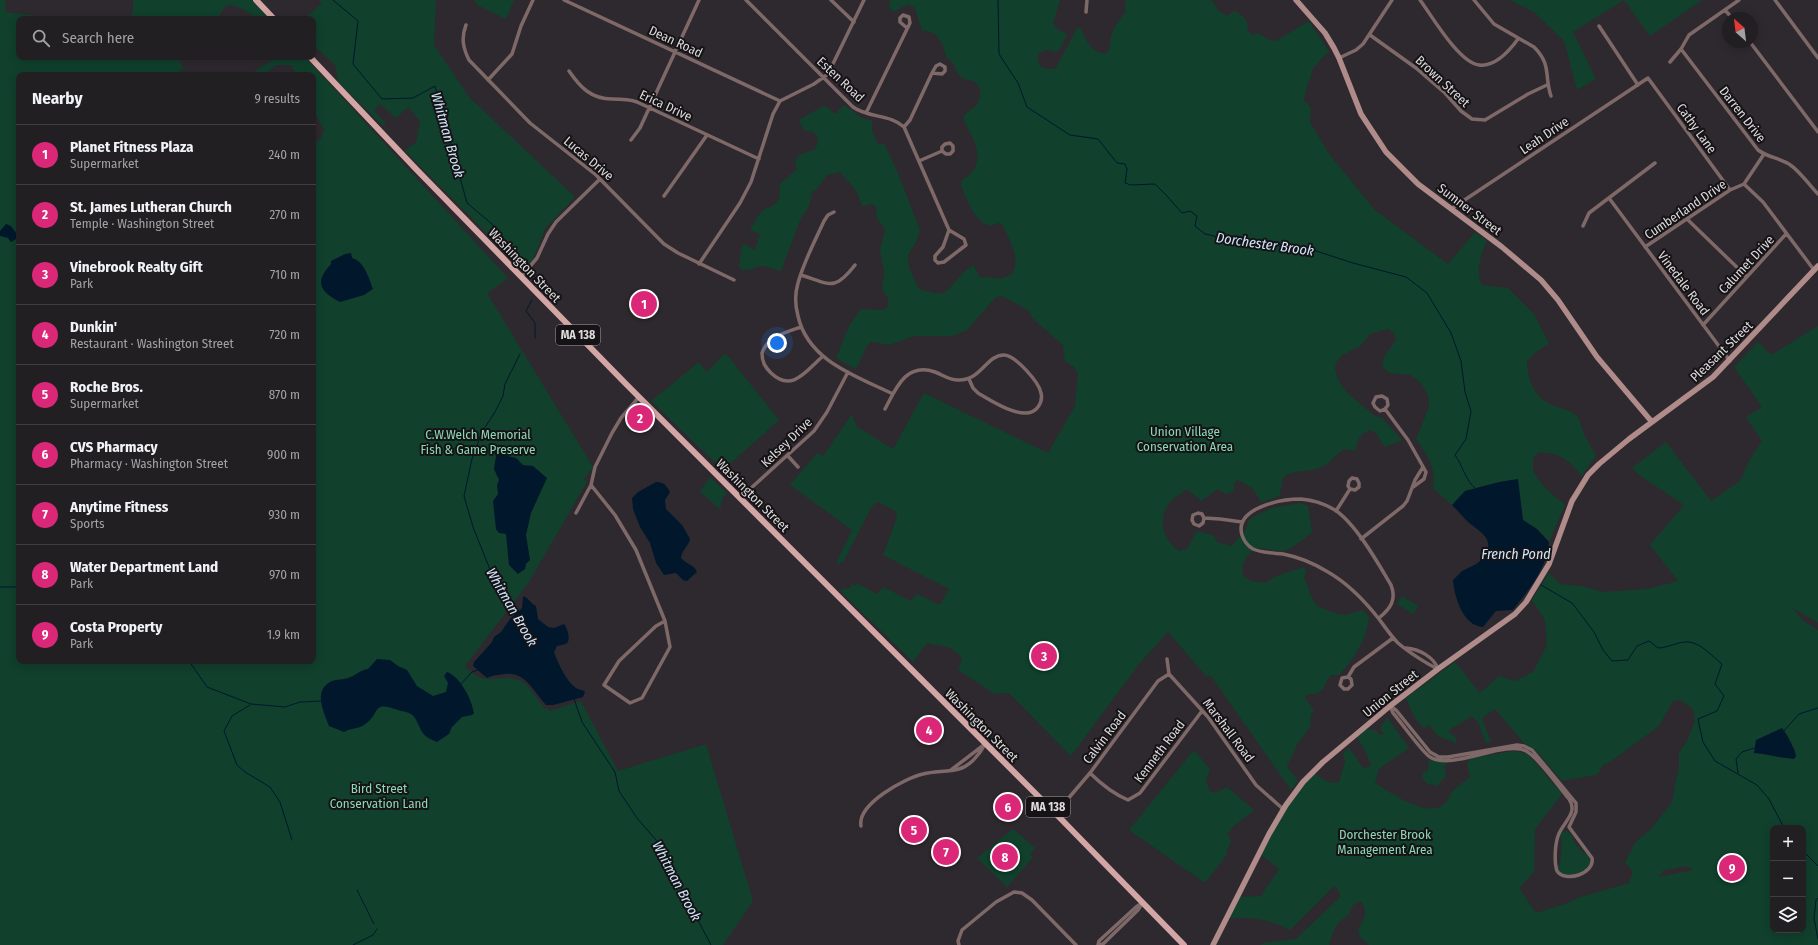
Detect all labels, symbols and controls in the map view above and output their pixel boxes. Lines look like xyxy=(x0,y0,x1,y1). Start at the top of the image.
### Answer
north arrow xyxy=(1722,12,1758,48)
search box xyxy=(16,16,316,60)
street label: Dean Road xyxy=(647,23,705,60)
icon: search xyxy=(30,27,52,49)
text: Search here xyxy=(62,29,134,47)
street label: Brown Street xyxy=(1412,53,1473,111)
street label: Esten Road xyxy=(814,54,867,105)
street label: Darren Drive xyxy=(1716,84,1769,145)
street label: Erica Drive xyxy=(637,87,694,124)
text: Nearby xyxy=(32,88,83,109)
water label: Whitman Brook xyxy=(427,90,468,180)
text: 9 results xyxy=(254,91,300,106)
street label: Cathy Lane xyxy=(1673,100,1720,156)
street label: Leah Drive xyxy=(1517,114,1572,157)
street label: Lucas Drive xyxy=(561,133,617,183)
text: Planet Fitness Plaza xyxy=(70,138,193,156)
text: 1 xyxy=(42,147,48,162)
text: 240 m xyxy=(268,147,300,162)
text: Supermarket xyxy=(70,156,139,171)
street label: Cumberland Drive xyxy=(1642,177,1729,242)
street label: Sumner Street xyxy=(1435,181,1505,239)
text: St. James Lutheran Church xyxy=(70,198,232,216)
text: 2 xyxy=(42,207,48,222)
text: 270 m xyxy=(269,207,300,222)
text: Temple · Washington Street xyxy=(70,216,214,231)
street label: Washington Street xyxy=(486,225,564,306)
water label: Dorchester Brook xyxy=(1215,229,1315,260)
street label: Calumet Drive xyxy=(1716,232,1777,297)
street label: Vinedale Road xyxy=(1655,248,1713,318)
text: Vinebrook Realty Gift xyxy=(70,258,203,276)
text: 3 xyxy=(42,267,48,282)
text: 710 m xyxy=(270,267,300,282)
text: Park xyxy=(70,276,93,291)
pin: 1 xyxy=(631,289,657,319)
street label: Pleasant Street xyxy=(1687,317,1756,385)
text: Dunkin' xyxy=(70,318,117,336)
road number: MA 138 xyxy=(556,325,600,345)
text: 4 xyxy=(42,327,48,342)
text: 720 m xyxy=(269,327,300,342)
your location xyxy=(767,333,787,353)
text: Restaurant · Washington Street xyxy=(70,336,234,351)
text: Roche Bros. xyxy=(70,378,143,396)
text: 5 xyxy=(42,387,48,402)
text: 870 m xyxy=(269,387,300,402)
text: Supermarket xyxy=(70,396,139,411)
pin: 2 xyxy=(627,403,653,433)
street label: Kelsey Drive xyxy=(758,414,815,470)
park label: Union Village Conservation Area xyxy=(1137,424,1233,454)
park label: C.W.Welch Memorial Fish & Game Preserve xyxy=(421,427,535,457)
text: CVS Pharmacy xyxy=(70,438,158,456)
text: 6 xyxy=(42,447,48,462)
text: 900 m xyxy=(267,447,300,462)
text: Pharmacy · Washington Street xyxy=(70,456,228,471)
street label: Washington Street xyxy=(713,456,793,535)
text: Anytime Fitness xyxy=(70,498,168,516)
text: 7 xyxy=(42,507,48,522)
text: 930 m xyxy=(268,507,300,522)
text: Sports xyxy=(70,516,105,531)
water label: French Pond xyxy=(1481,546,1551,563)
text: Water Department Land xyxy=(70,558,218,576)
water label: Whitman Brook xyxy=(482,565,541,650)
text: 8 xyxy=(42,567,48,582)
text: 970 m xyxy=(269,567,300,582)
text: Park xyxy=(70,576,93,591)
text: Costa Property xyxy=(70,618,162,636)
text: 9 xyxy=(42,627,48,642)
text: 1.9 km xyxy=(267,627,300,642)
text: Park xyxy=(70,636,93,651)
pin: 3 xyxy=(1031,641,1057,671)
street label: Union Street xyxy=(1360,666,1421,720)
street label: Washington Street xyxy=(942,686,1022,765)
street label: Marshall Road xyxy=(1200,696,1257,765)
street label: Calvin Road xyxy=(1080,708,1129,767)
pin: 4 xyxy=(916,715,942,745)
street label: Kenneth Road xyxy=(1131,717,1188,786)
park label: Bird Street Conservation Land xyxy=(330,781,428,811)
pin: 6 xyxy=(995,792,1021,822)
road number: MA 138 xyxy=(1026,797,1070,817)
pin: 5 xyxy=(901,815,927,845)
map controls xyxy=(1770,825,1806,933)
button: + xyxy=(1770,825,1806,861)
park label: Dorchester Brook Management Area xyxy=(1337,827,1433,857)
pin: 7 xyxy=(933,837,959,867)
water label: Whitman Brook xyxy=(648,838,705,924)
pin: 8 xyxy=(992,842,1018,872)
pin: 9 xyxy=(1719,853,1745,883)
button: − xyxy=(1770,861,1806,897)
button: layers xyxy=(1770,897,1806,933)

